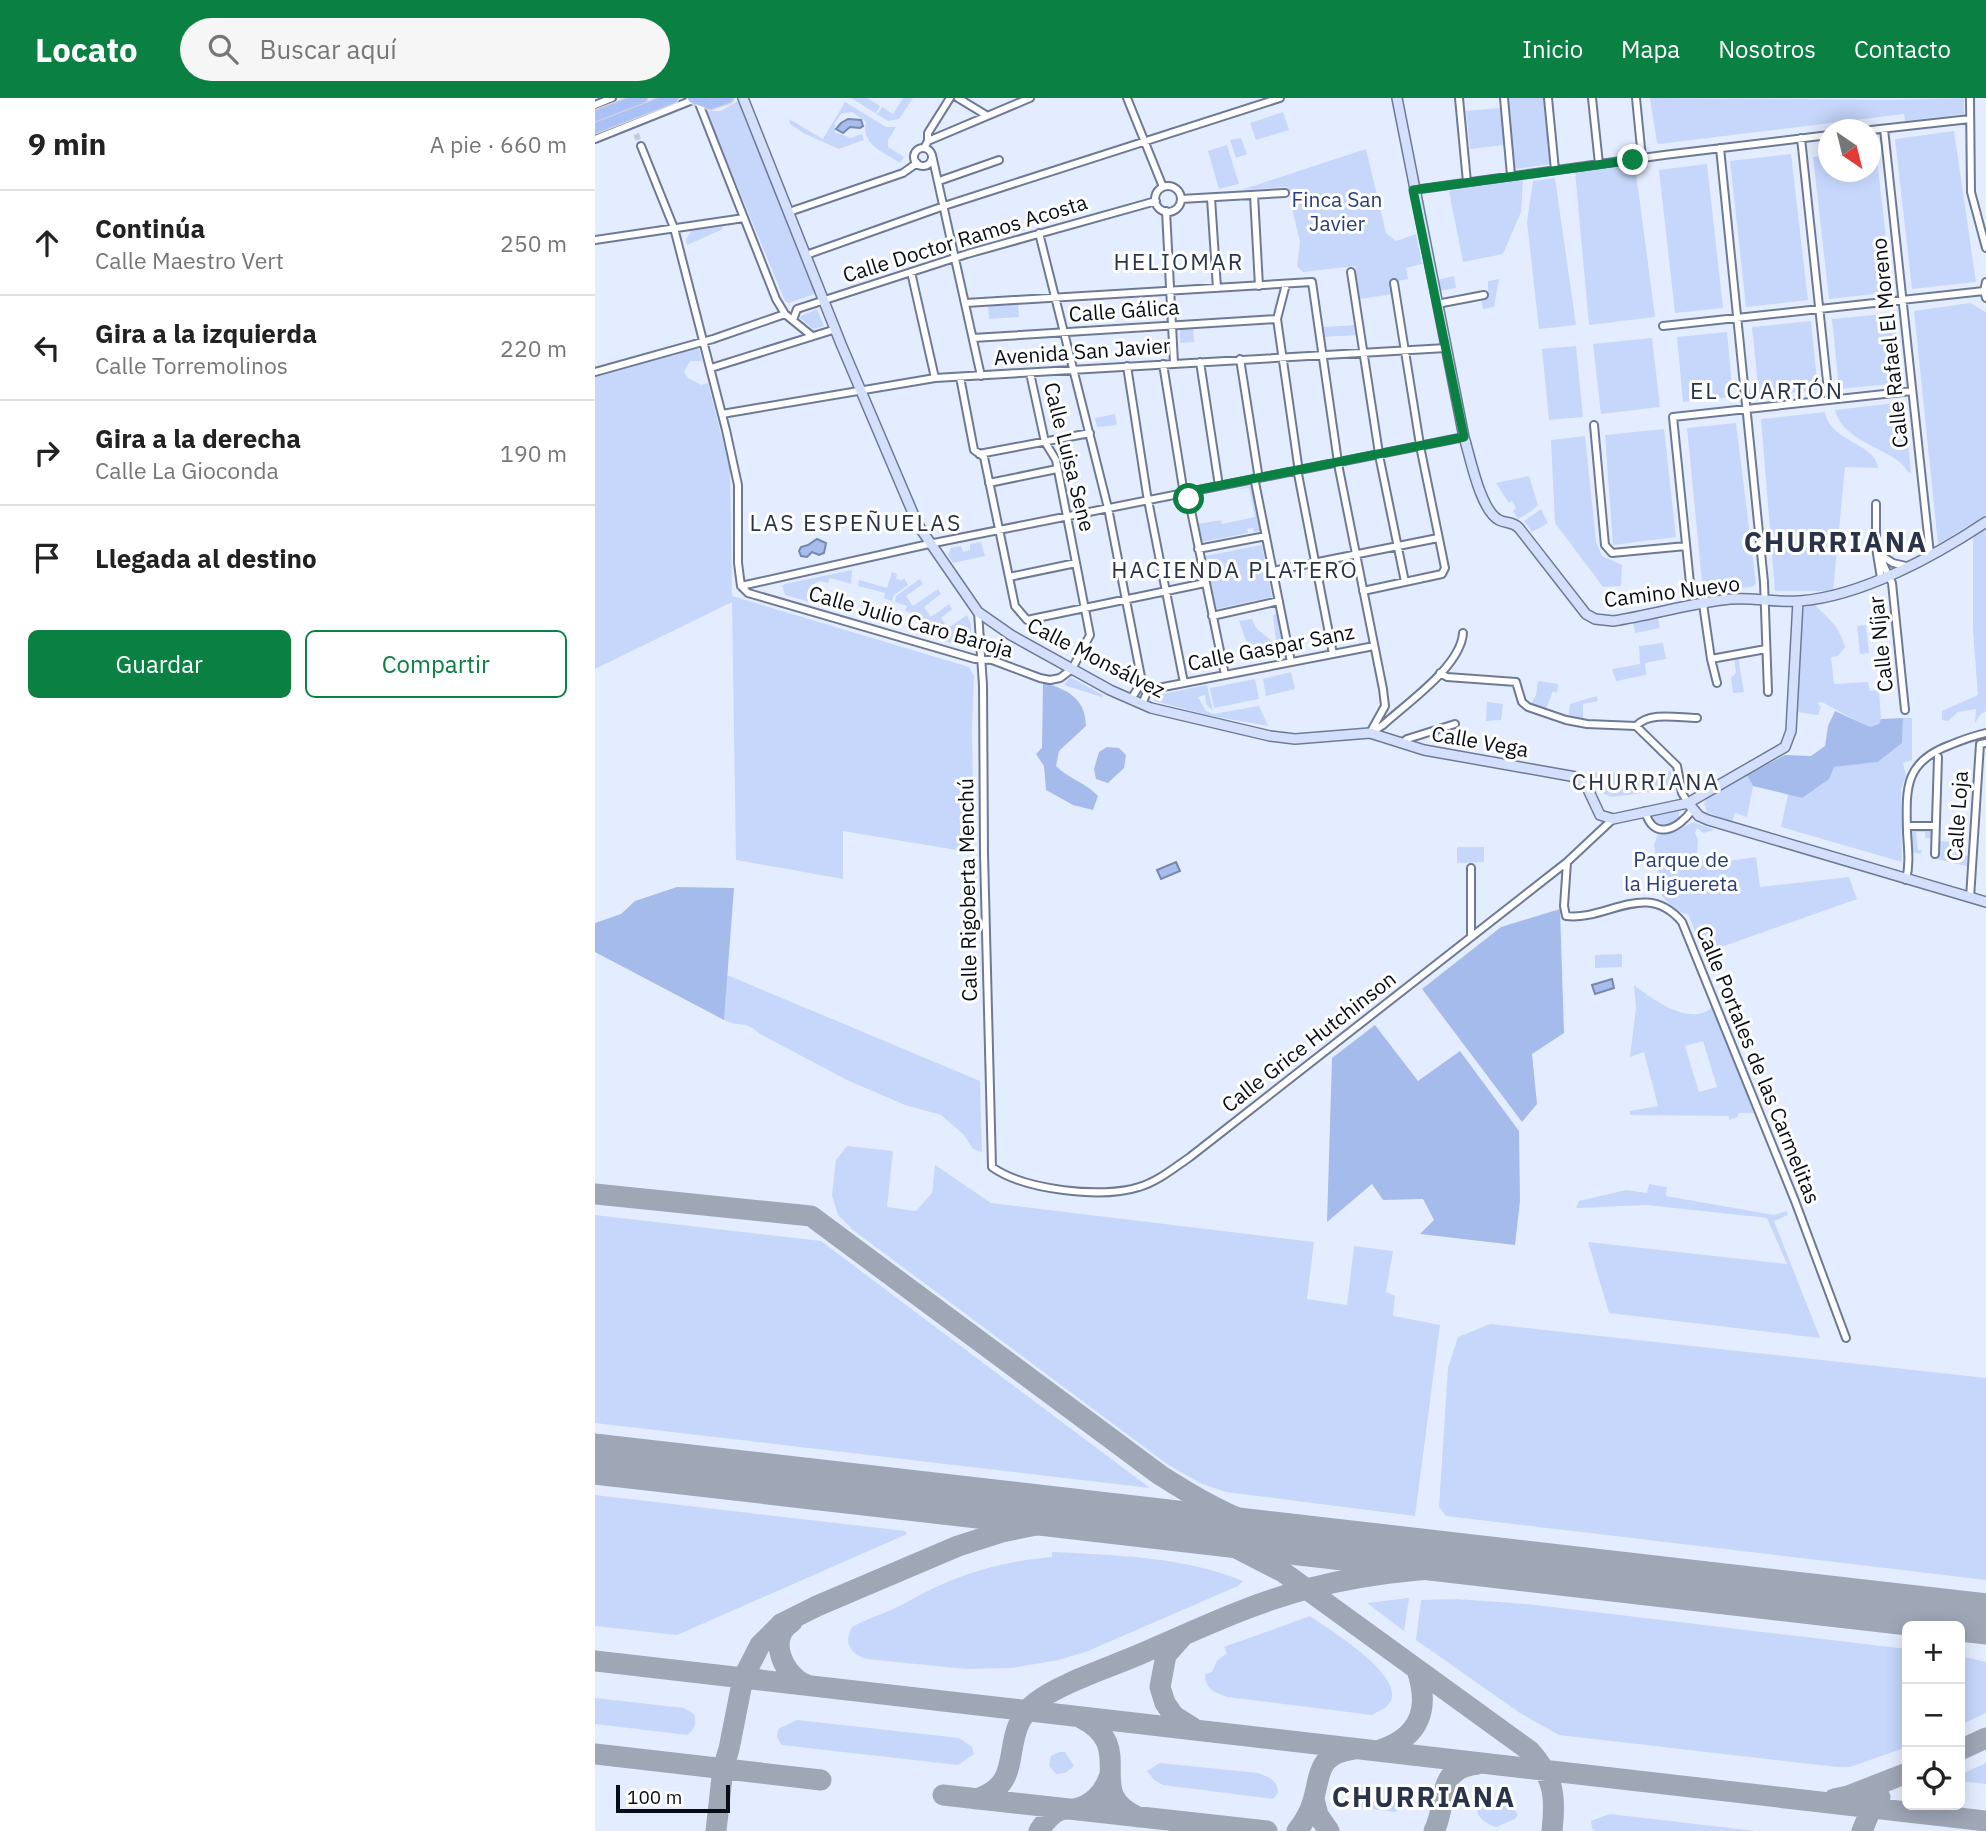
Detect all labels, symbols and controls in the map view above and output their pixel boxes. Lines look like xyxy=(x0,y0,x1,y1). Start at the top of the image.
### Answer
search box xyxy=(180,18,670,81)
text: Locato xyxy=(35,28,138,71)
icon: search xyxy=(204,30,242,68)
text: Buscar aquí xyxy=(260,32,397,66)
text: Inicio xyxy=(1522,33,1583,65)
text: Mapa xyxy=(1621,33,1680,65)
text: Nosotros xyxy=(1718,33,1816,65)
text: Contacto xyxy=(1854,33,1951,65)
north arrow xyxy=(1818,119,1881,182)
text: 9 min xyxy=(28,124,106,163)
text: A pie · 660 m xyxy=(430,129,567,159)
route end xyxy=(1617,144,1648,175)
park label: Finca San Javier xyxy=(1292,185,1383,237)
street label: Calle Doctor Ramos Acosta xyxy=(839,187,1090,289)
text: Continúa xyxy=(95,211,205,245)
icon: ahead xyxy=(28,224,66,262)
text: 250 m xyxy=(500,228,567,258)
street label: Calle Rafael El Moreno xyxy=(1864,237,1914,450)
text: Calle Maestro Vert xyxy=(95,245,284,275)
district label: HELIOMAR xyxy=(1114,246,1244,276)
street label: Calle Gálica xyxy=(1068,292,1180,328)
text: Gira a la izquierda xyxy=(95,316,317,350)
icon: left xyxy=(28,329,66,367)
street label: Avenida San Javier xyxy=(993,331,1172,371)
text: 220 m xyxy=(500,333,567,363)
text: Calle Torremolinos xyxy=(95,350,288,380)
district label: EL CUARTÓN xyxy=(1690,375,1844,405)
street label: Calle Luisa Sene xyxy=(1038,379,1102,534)
text: Gira a la derecha xyxy=(95,421,301,455)
icon: right xyxy=(28,434,66,472)
text: 190 m xyxy=(500,438,567,468)
text: Calle La Gioconda xyxy=(95,455,279,485)
route start xyxy=(1173,483,1204,514)
district label: LAS ESPEÑUELAS xyxy=(750,507,962,537)
district label: CHURRIANA xyxy=(1744,523,1928,560)
icon: arrive xyxy=(28,539,66,577)
text: Llegada al destino xyxy=(95,541,317,575)
district label: HACIENDA PLATERO xyxy=(1111,554,1359,584)
street label: Camino Nuevo xyxy=(1602,569,1741,613)
street label: Calle Julio Caro Baroja xyxy=(806,578,1017,664)
street label: Calle Níjar xyxy=(1861,594,1899,693)
street label: Calle Monsálvez xyxy=(1023,610,1170,704)
street label: Calle Gaspar Sanz xyxy=(1185,617,1357,677)
button: Guardar xyxy=(28,630,291,698)
button: Compartir xyxy=(305,630,567,698)
street label: Calle Vega xyxy=(1429,719,1531,763)
district label: CHURRIANA xyxy=(1572,766,1720,796)
street label: Calle Loja xyxy=(1940,770,1974,862)
street label: Calle Rigoberta Menchú xyxy=(951,778,983,1002)
park label: Parque de la Higuereta xyxy=(1624,845,1738,897)
street label: Calle Portales de las Carmelitas xyxy=(1690,922,1828,1208)
street label: Calle Grice Hutchinson xyxy=(1215,964,1401,1118)
map controls xyxy=(1902,1621,1965,1810)
button: + xyxy=(1902,1621,1965,1684)
button: − xyxy=(1902,1684,1965,1747)
button: locate xyxy=(1902,1747,1965,1810)
district label: CHURRIANA xyxy=(1332,1778,1516,1815)
scale bar xyxy=(616,1782,730,1814)
text: 100 m xyxy=(627,1785,682,1809)

